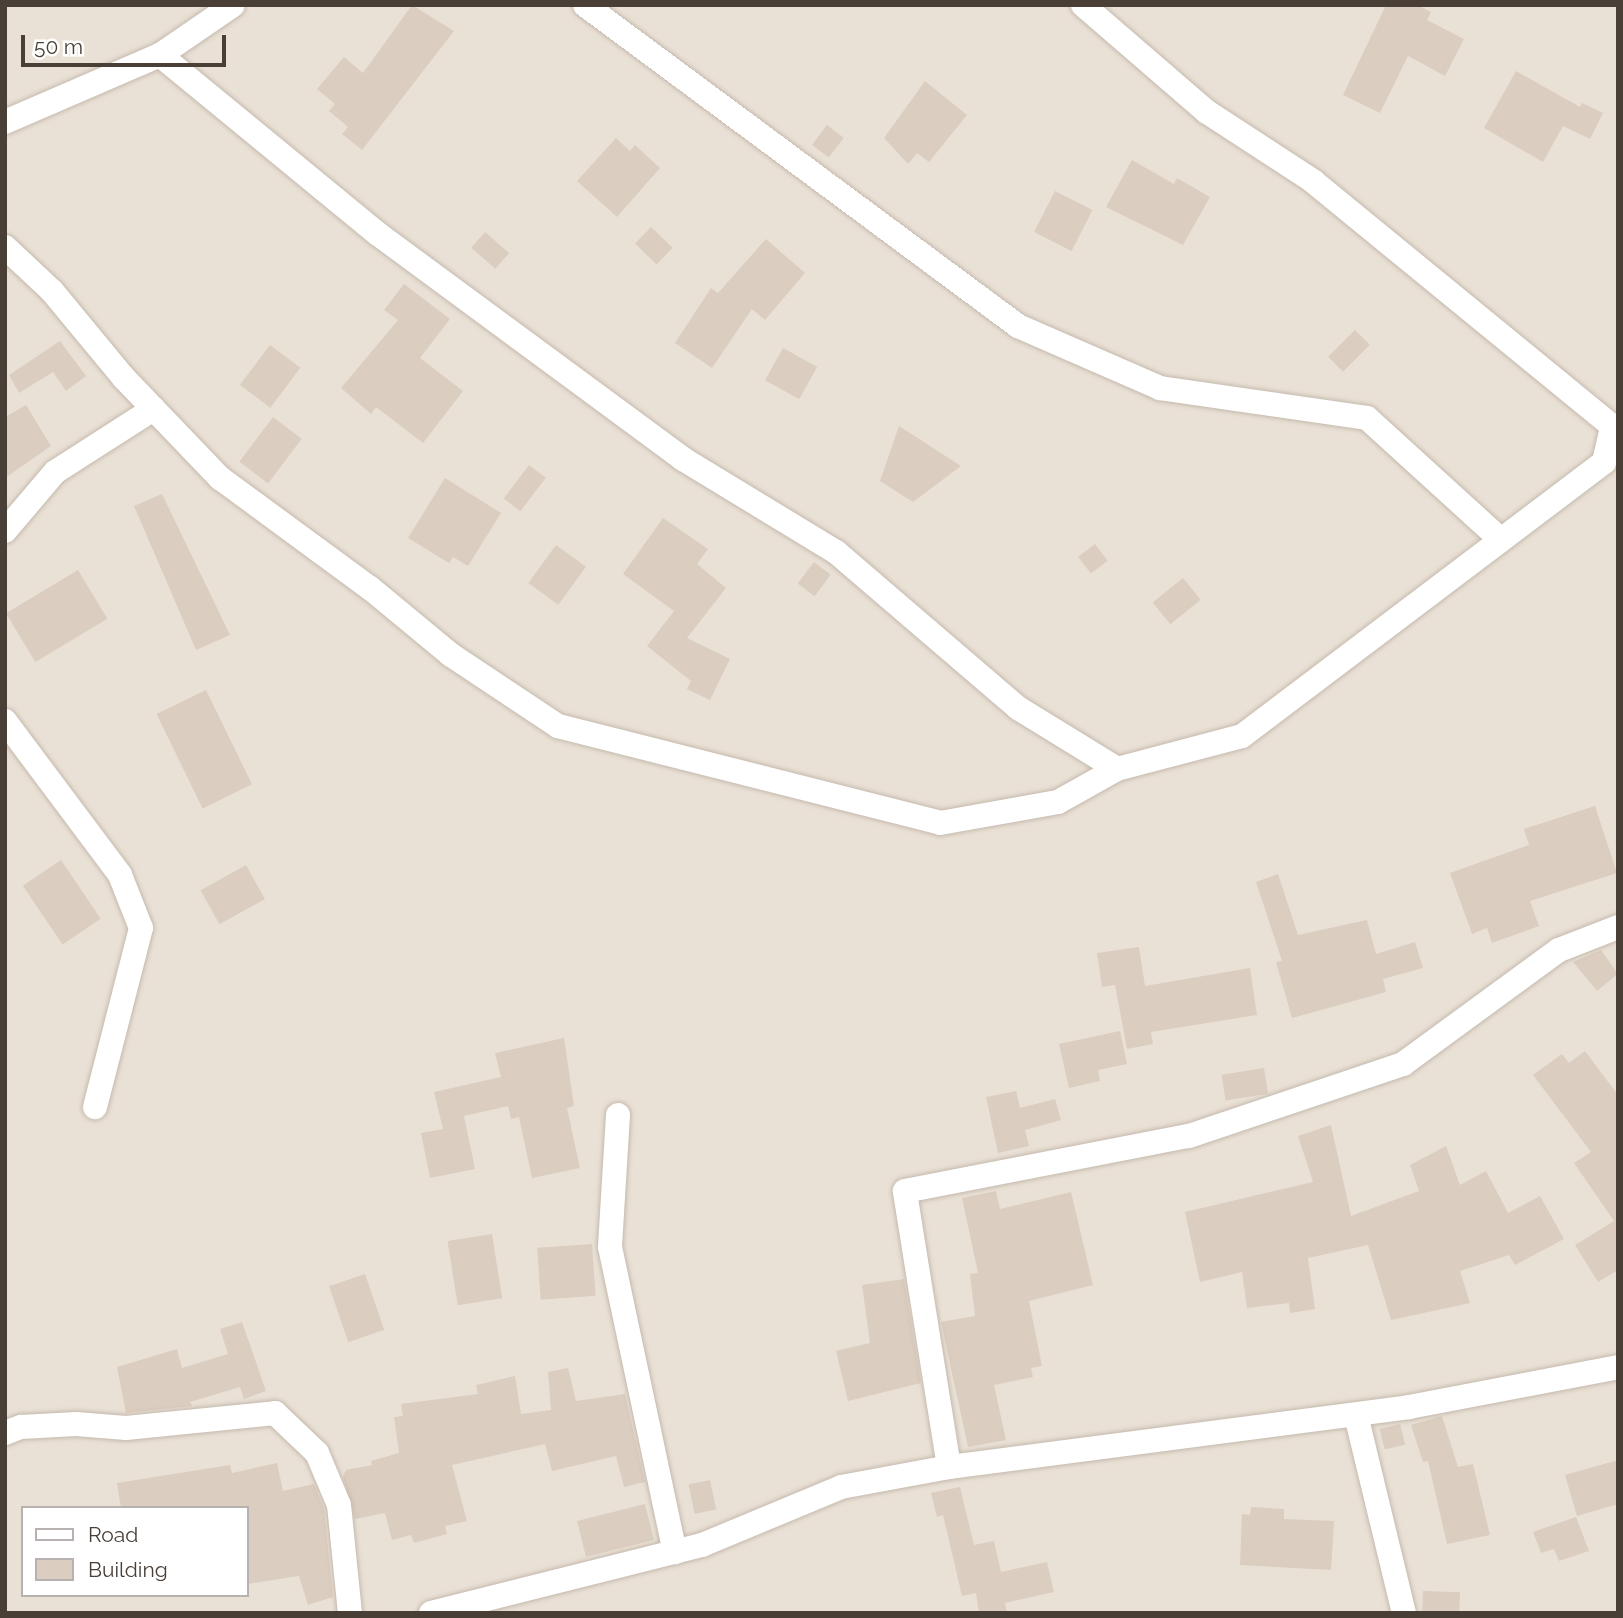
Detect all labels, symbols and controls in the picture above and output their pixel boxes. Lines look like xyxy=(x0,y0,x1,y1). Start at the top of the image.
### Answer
scale bar xyxy=(24,21,229,65)
text: 50 m xyxy=(34,34,83,59)
legend xyxy=(21,1506,248,1597)
text: Road xyxy=(88,1522,138,1547)
text: Building xyxy=(88,1557,168,1582)

